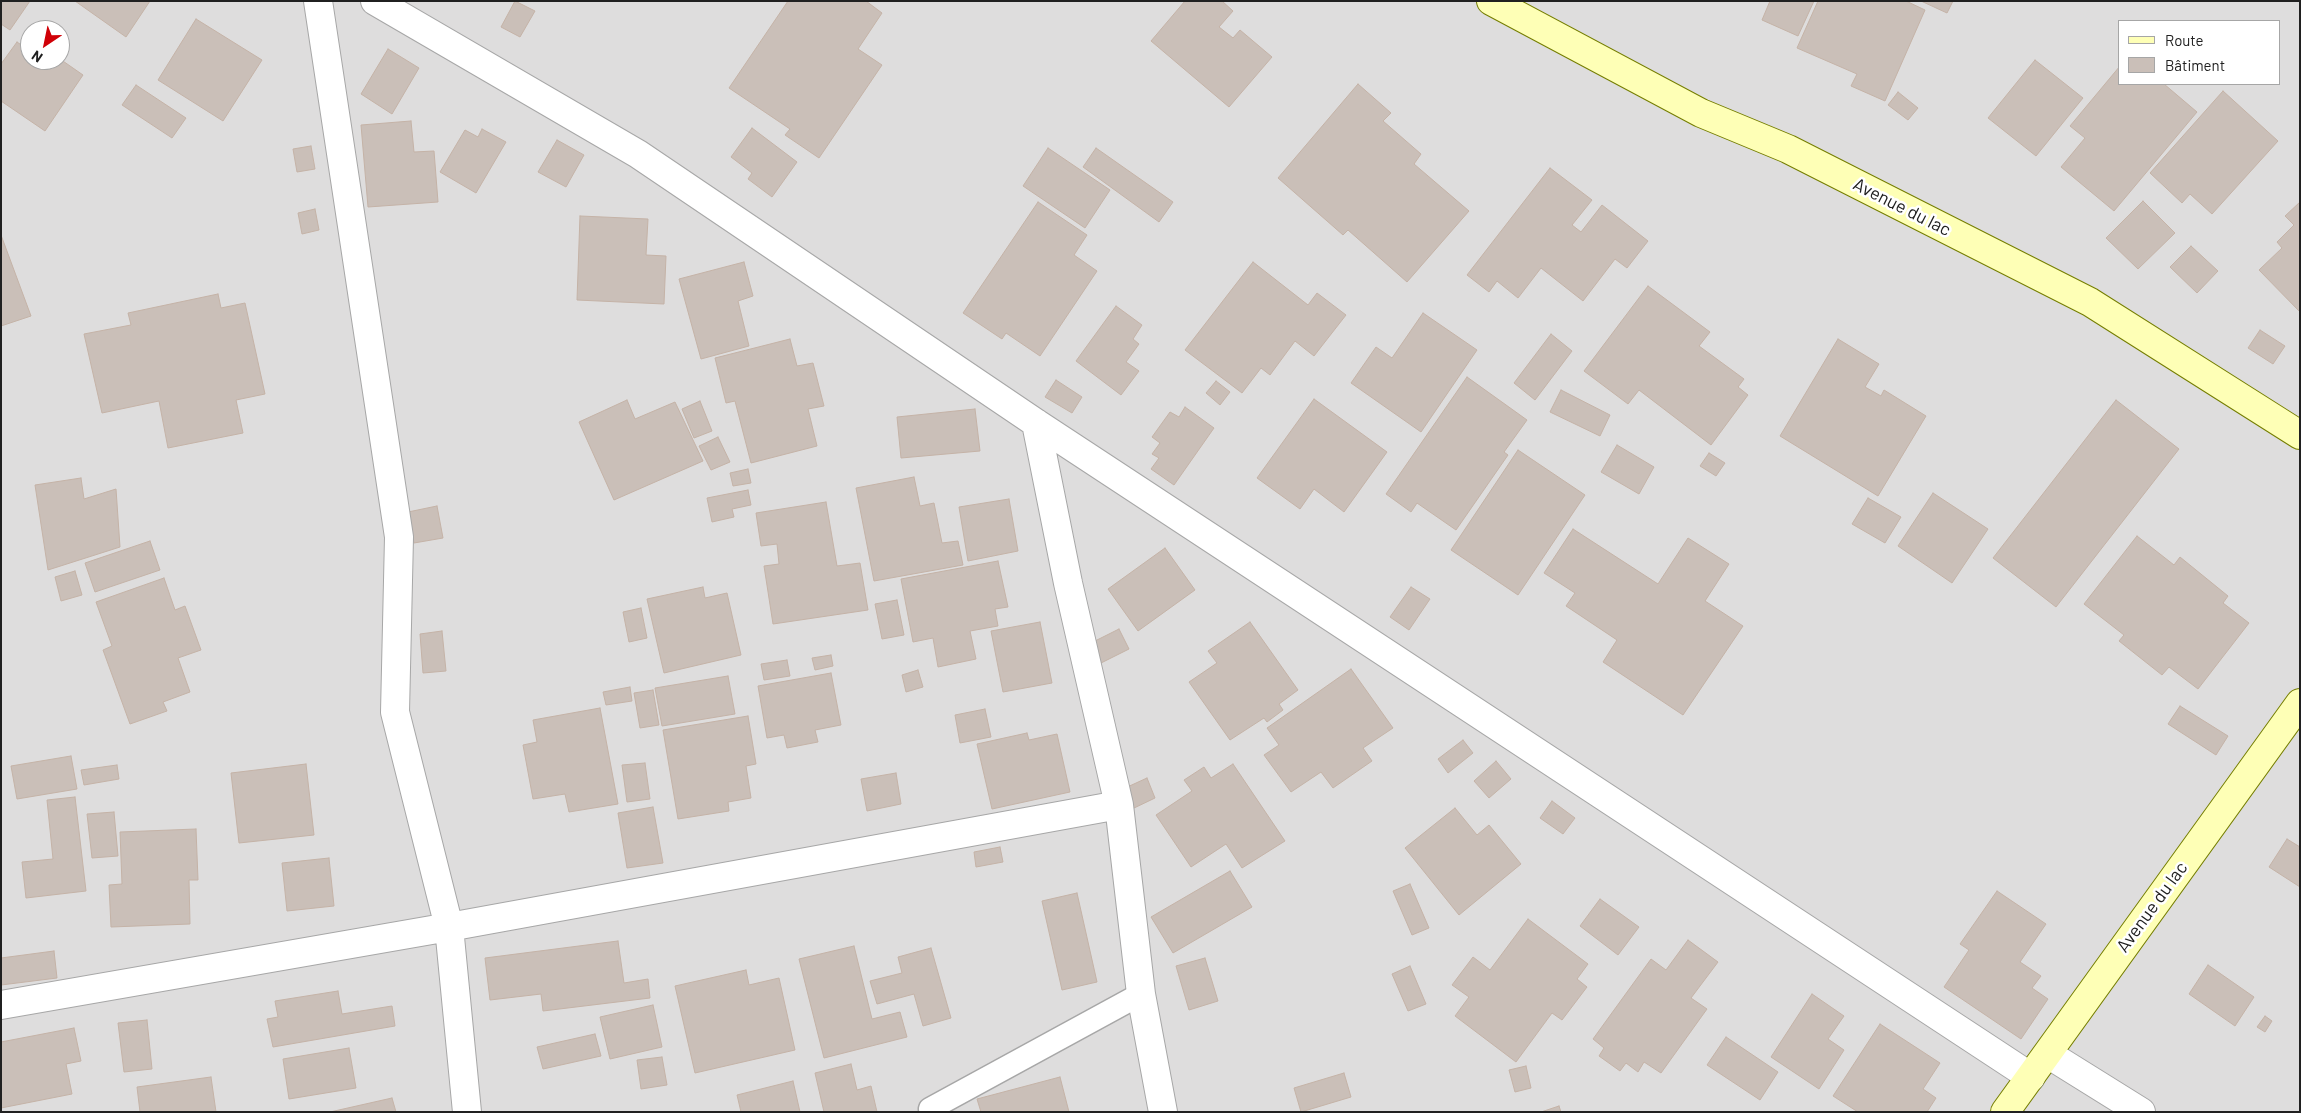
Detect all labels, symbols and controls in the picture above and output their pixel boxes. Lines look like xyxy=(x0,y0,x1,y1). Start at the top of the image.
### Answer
north arrow xyxy=(20,20,70,70)
legend xyxy=(2118,20,2281,85)
text: Route xyxy=(2165,31,2204,49)
text: N xyxy=(28,47,46,67)
text: Bâtiment xyxy=(2165,56,2225,74)
street label: Avenue du lac xyxy=(1850,173,1954,241)
street label: Avenue du lac xyxy=(2112,858,2192,956)

